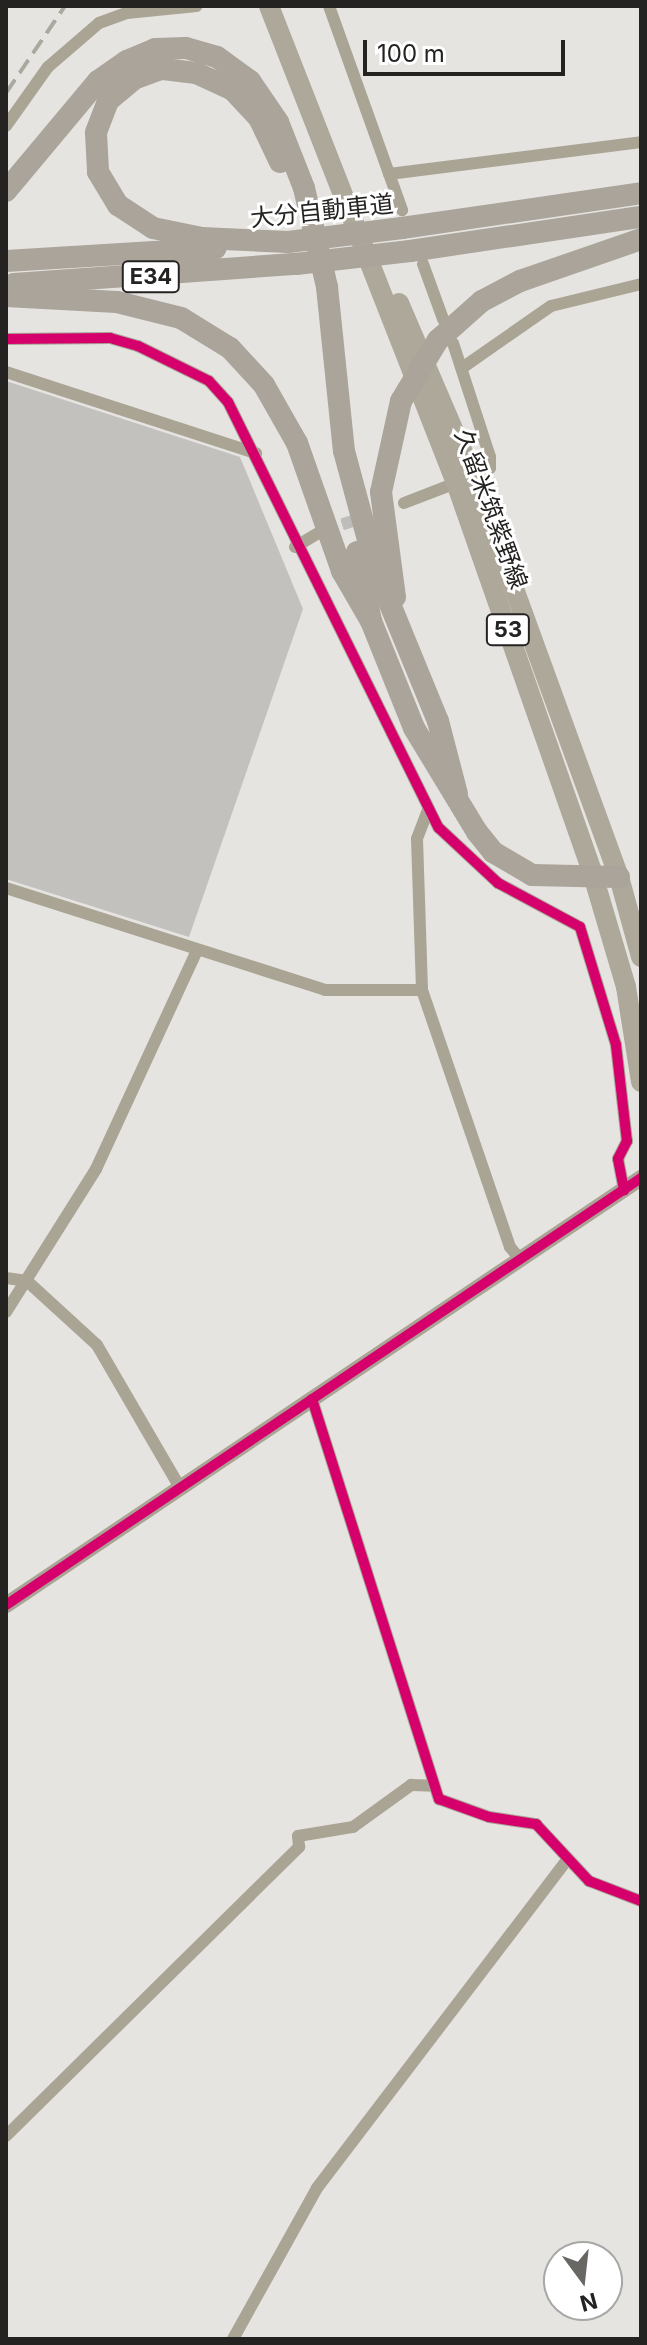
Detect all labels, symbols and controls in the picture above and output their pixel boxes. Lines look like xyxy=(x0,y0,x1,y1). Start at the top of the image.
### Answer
scale bar xyxy=(367,24,569,74)
text: 100 m xyxy=(377,39,445,68)
street label: 大分自動車道 xyxy=(249,189,395,233)
road number: E34 xyxy=(121,259,181,295)
street label: 久留米筑紫野線 xyxy=(449,425,533,593)
road number: 53 xyxy=(484,612,532,648)
north arrow xyxy=(543,2241,623,2321)
text: N xyxy=(577,2288,600,2317)

